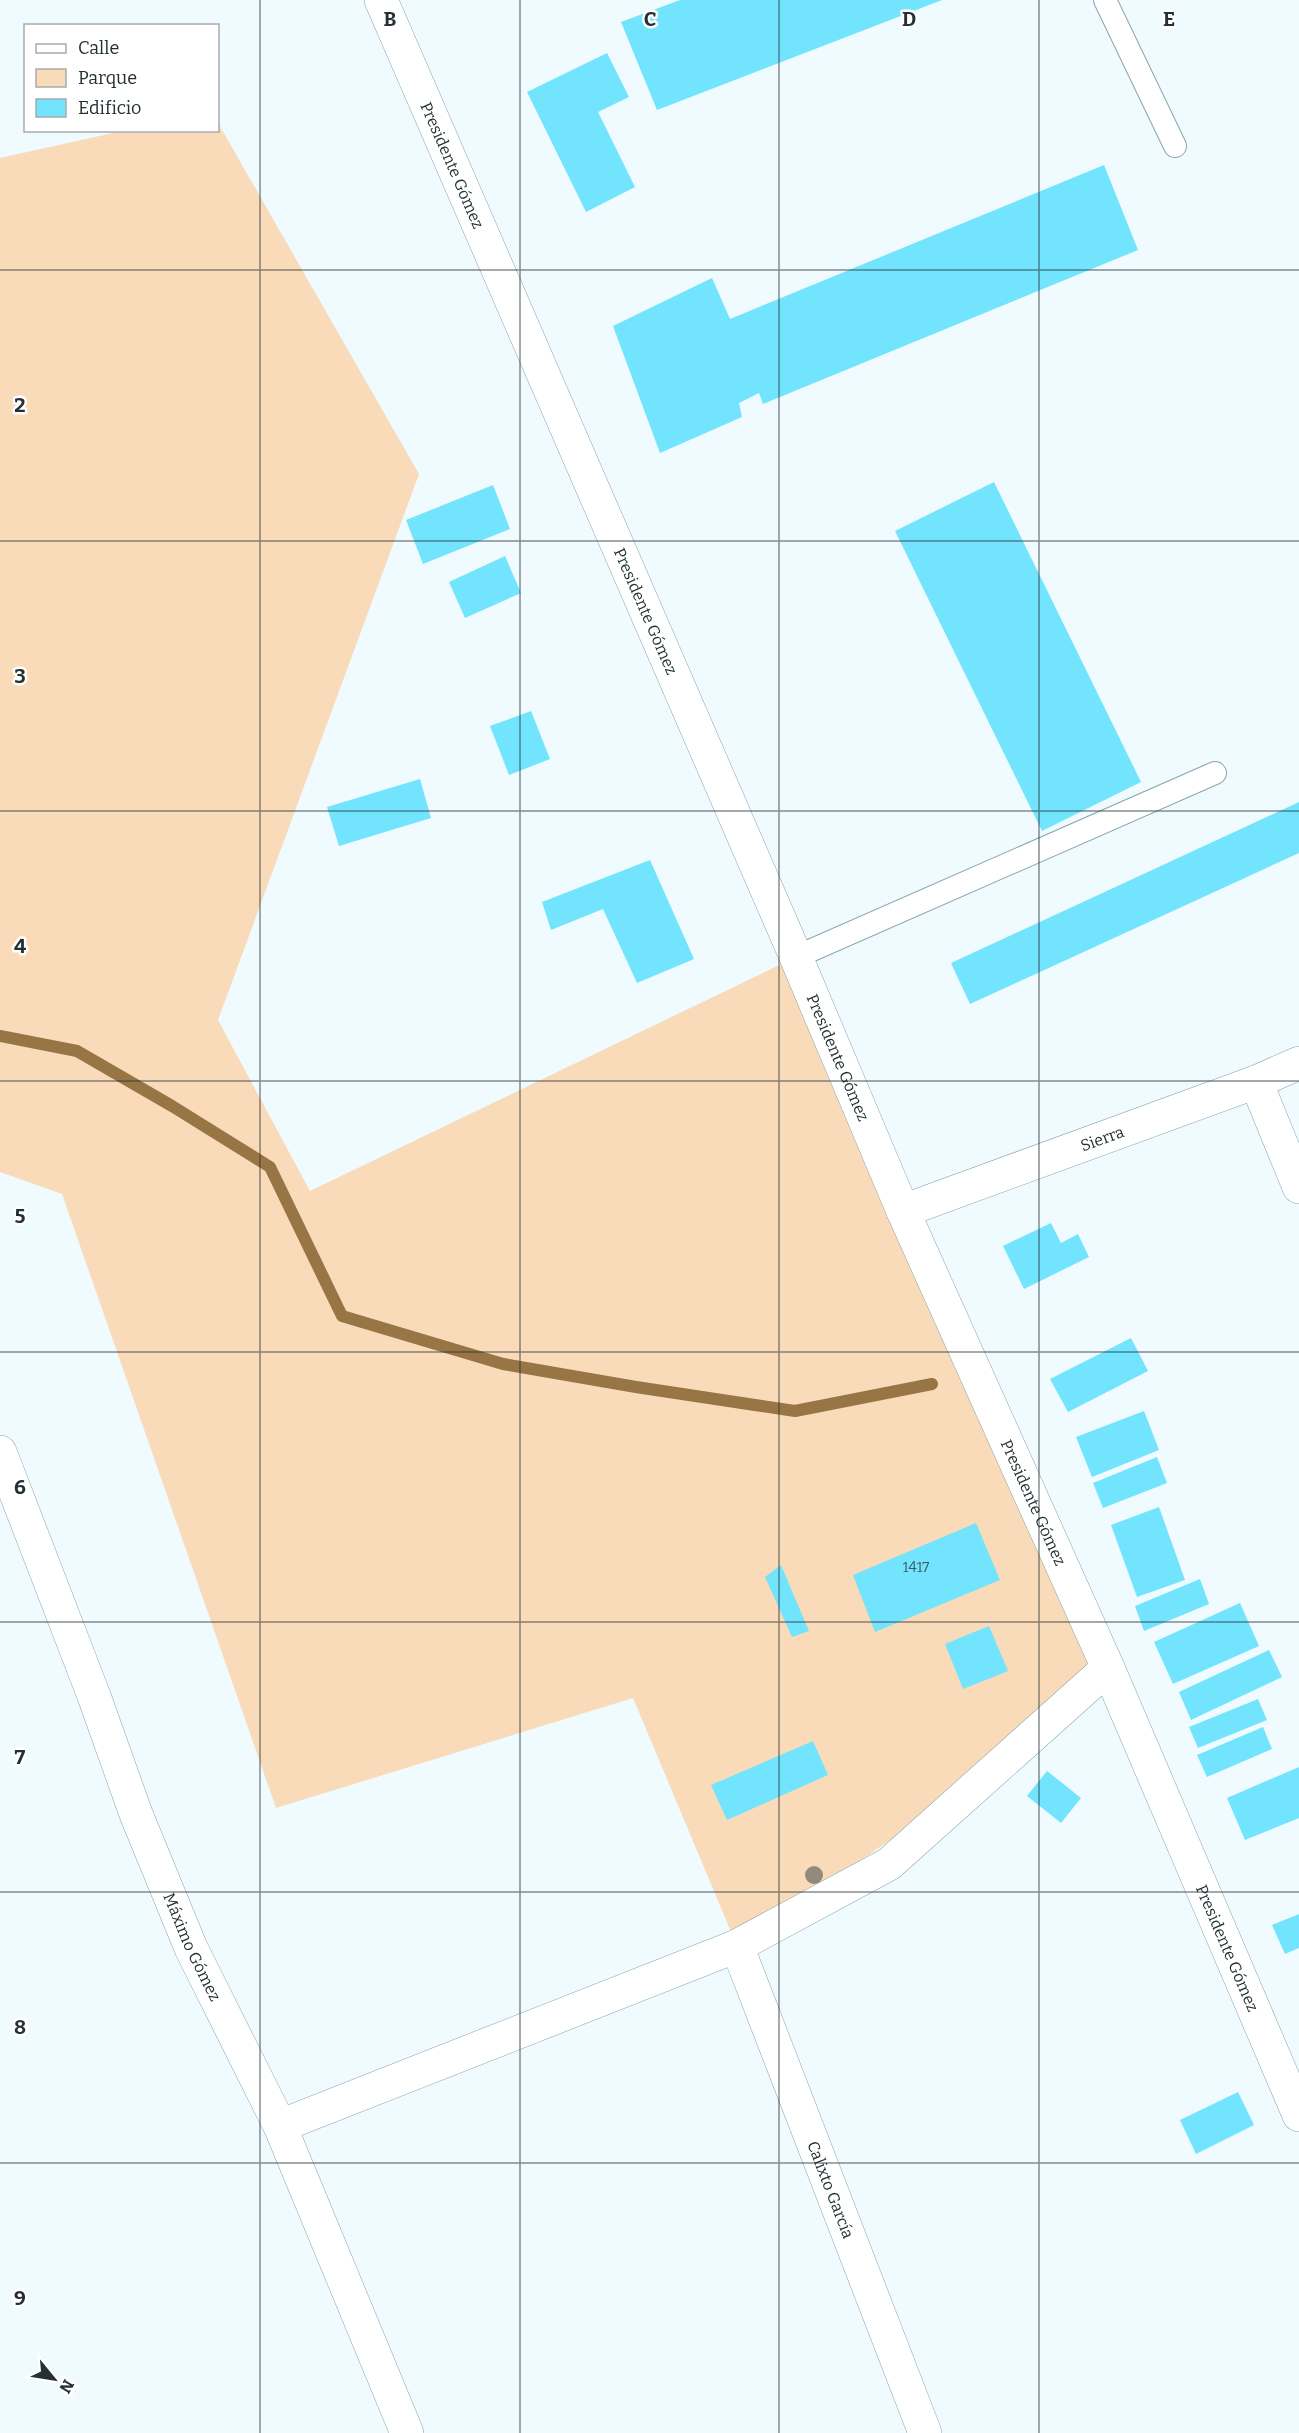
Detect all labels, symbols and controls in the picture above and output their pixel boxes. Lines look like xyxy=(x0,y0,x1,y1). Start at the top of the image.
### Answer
text: B xyxy=(384,7,397,31)
text: C xyxy=(644,7,656,31)
text: D xyxy=(902,7,916,31)
text: E xyxy=(1163,7,1175,31)
legend xyxy=(24,24,219,132)
text: Calle xyxy=(78,37,119,59)
text: Parque xyxy=(78,67,137,89)
text: Edificio xyxy=(78,97,141,119)
street label: Presidente Gómez xyxy=(416,99,488,232)
text: 2 xyxy=(14,393,26,417)
street label: Presidente Gómez xyxy=(610,545,681,678)
text: 3 xyxy=(14,664,26,688)
text: 4 xyxy=(14,934,26,958)
street label: Presidente Gómez xyxy=(803,991,873,1124)
street label: Sierra xyxy=(1078,1122,1127,1155)
text: 5 xyxy=(15,1204,26,1228)
street label: Presidente Gómez xyxy=(997,1437,1070,1569)
text: 6 xyxy=(14,1475,26,1499)
house number: 1417 xyxy=(903,1559,929,1576)
text: 7 xyxy=(15,1745,26,1769)
street label: Presidente Gómez xyxy=(1192,1882,1263,2015)
street label: Máximo Gómez xyxy=(159,1890,225,2004)
text: 8 xyxy=(14,2015,26,2039)
street label: Calixto García xyxy=(803,2138,858,2241)
text: 9 xyxy=(14,2286,26,2310)
north arrow xyxy=(24,2349,84,2409)
text: N xyxy=(55,2376,78,2396)

